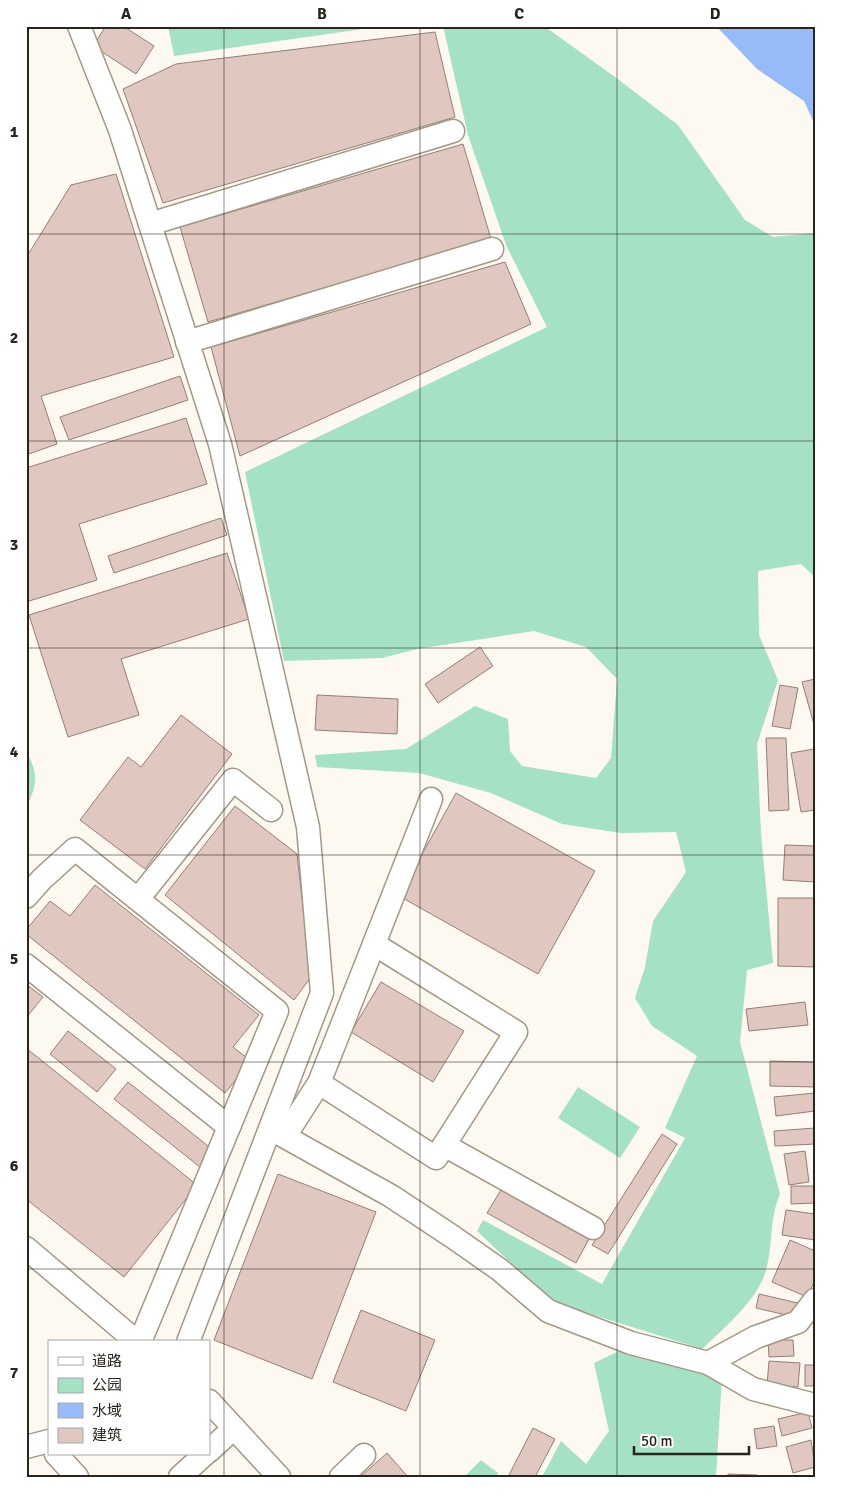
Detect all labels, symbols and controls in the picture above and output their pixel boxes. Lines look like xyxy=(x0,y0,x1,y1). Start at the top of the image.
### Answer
text: A xyxy=(121,4,132,24)
text: B xyxy=(317,4,327,24)
text: C xyxy=(514,4,524,24)
text: D xyxy=(710,4,721,24)
text: 1 xyxy=(10,122,19,142)
text: 2 xyxy=(10,328,18,348)
text: 3 xyxy=(10,535,18,555)
text: 4 xyxy=(10,742,19,762)
text: 5 xyxy=(10,949,18,969)
text: 6 xyxy=(10,1156,19,1176)
legend xyxy=(48,1340,210,1456)
text: 道路 xyxy=(92,1352,122,1370)
text: 7 xyxy=(10,1363,19,1383)
text: 公园 xyxy=(92,1376,122,1394)
text: 水域 xyxy=(92,1402,122,1420)
scale bar xyxy=(634,1423,748,1455)
text: 建筑 xyxy=(92,1426,122,1444)
text: 50 m xyxy=(641,1432,672,1450)

